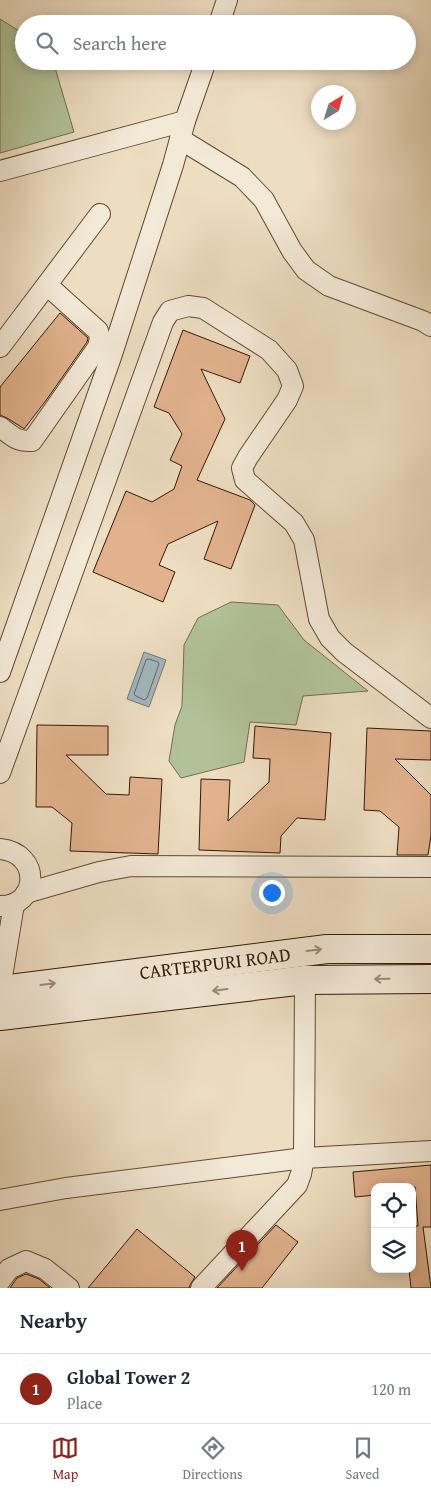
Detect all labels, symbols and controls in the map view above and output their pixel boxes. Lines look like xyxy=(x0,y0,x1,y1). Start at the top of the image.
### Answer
search box xyxy=(15,15,416,70)
icon: search xyxy=(33,29,61,57)
text: Search here xyxy=(73,29,167,57)
north arrow xyxy=(311,85,356,130)
your location xyxy=(259,880,285,906)
street label: CARTERPURI ROAD xyxy=(138,940,292,986)
one-way arrow xyxy=(305,945,321,955)
one-way arrow xyxy=(375,974,391,984)
one-way arrow xyxy=(40,979,56,989)
one-way arrow xyxy=(213,985,229,995)
map controls xyxy=(371,1183,416,1273)
button: locate xyxy=(371,1183,416,1228)
button: layers xyxy=(371,1228,416,1273)
pin: 1 xyxy=(226,1230,258,1271)
text: Nearby xyxy=(20,1305,87,1336)
text: Global Tower 2 xyxy=(67,1363,190,1391)
text: 1 xyxy=(32,1377,40,1401)
text: 120 m xyxy=(371,1377,411,1401)
text: Place xyxy=(67,1391,102,1415)
tab: Map xyxy=(51,1434,79,1484)
tab: Directions xyxy=(182,1434,243,1484)
tab: Saved xyxy=(346,1434,380,1484)

